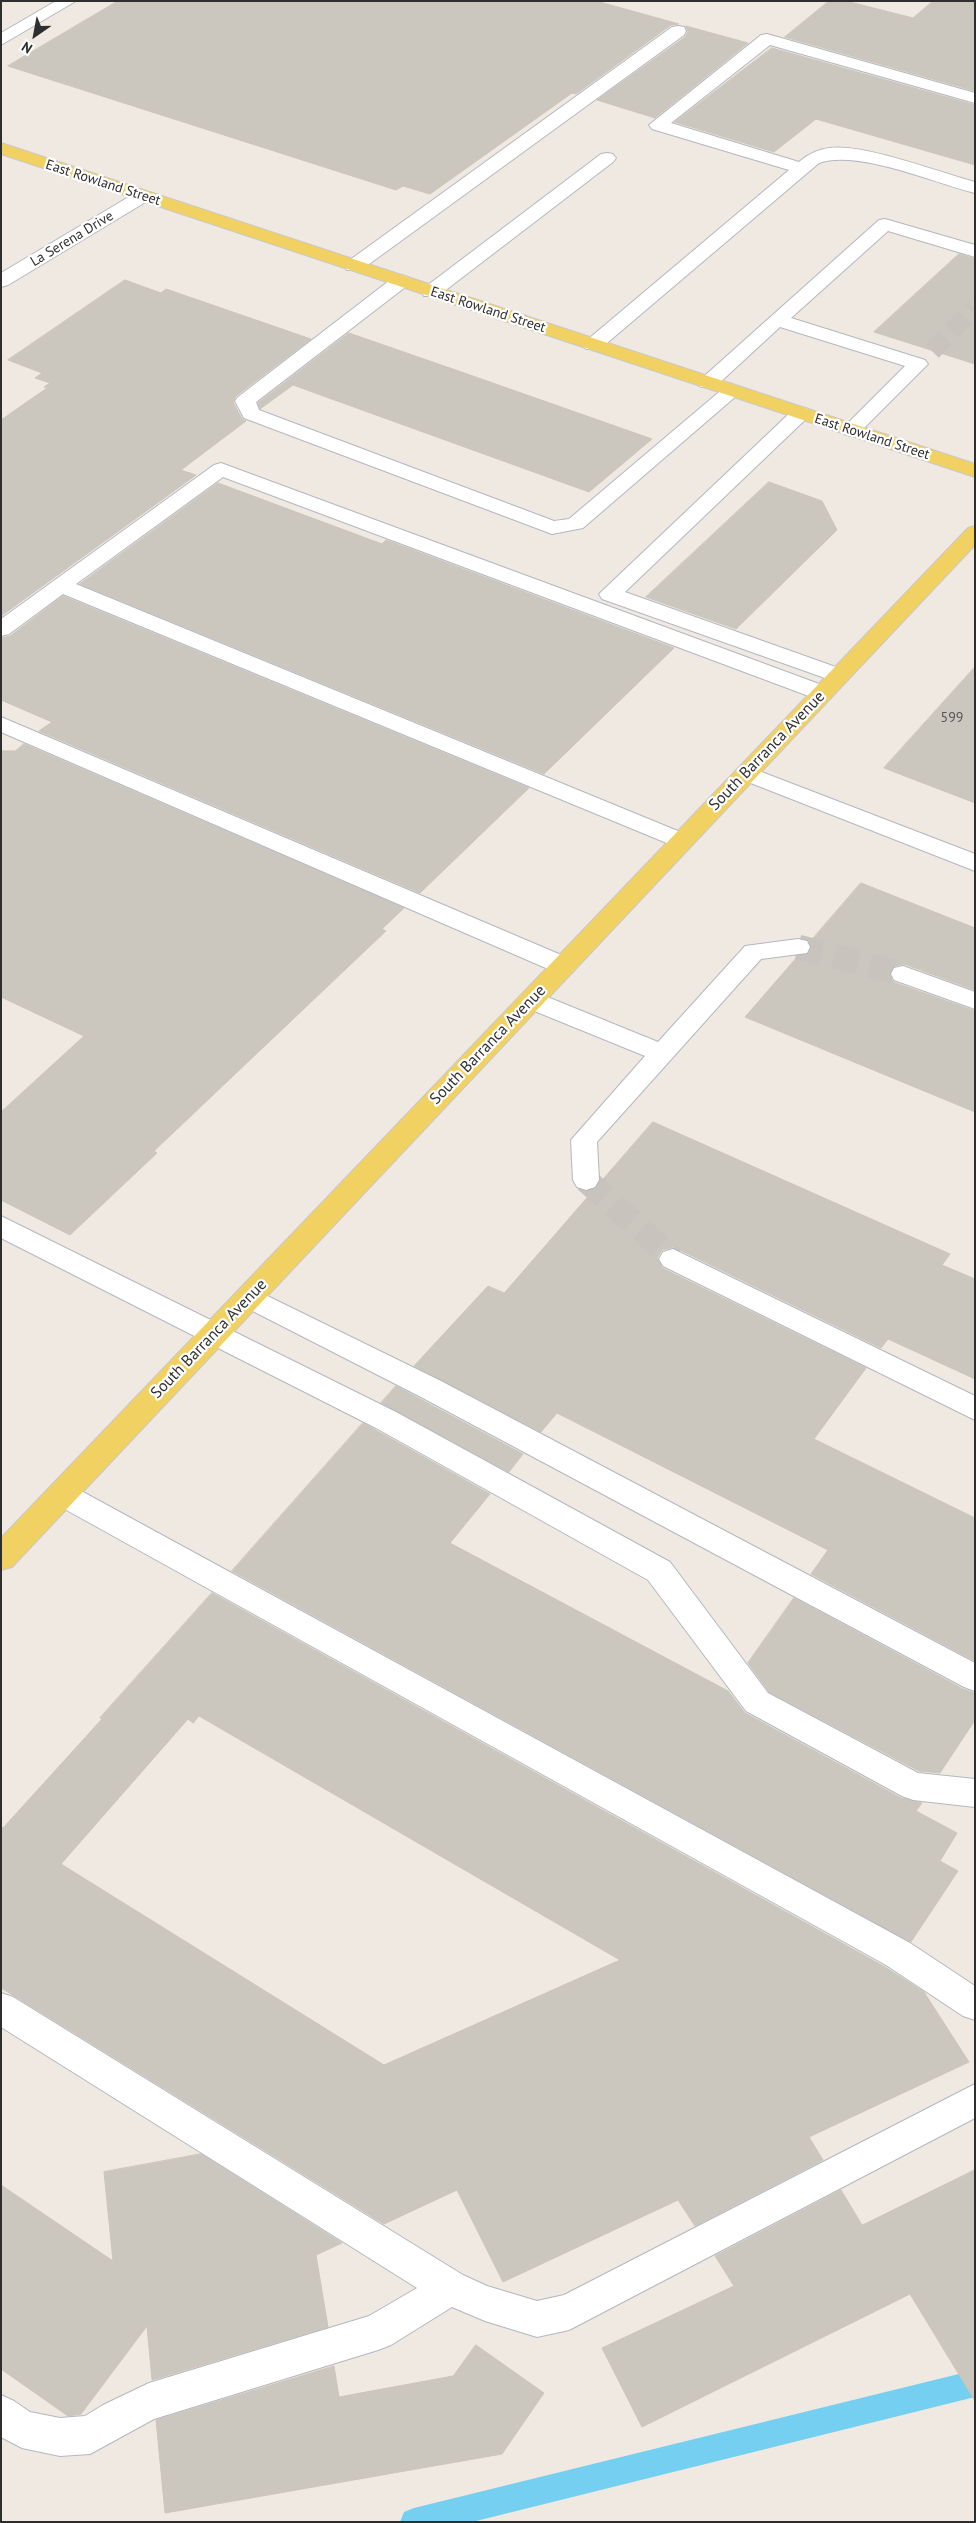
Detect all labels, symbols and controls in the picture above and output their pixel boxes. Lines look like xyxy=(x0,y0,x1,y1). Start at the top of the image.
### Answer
north arrow xyxy=(10,10,60,60)
text: N xyxy=(18,38,36,58)
street label: East Rowland Street xyxy=(43,156,163,210)
street label: La Serena Drive xyxy=(27,208,117,270)
street label: East Rowland Street xyxy=(428,283,548,337)
street label: East Rowland Street xyxy=(812,410,932,464)
street label: South Barranca Avenue xyxy=(705,687,829,815)
house number: 599 xyxy=(941,710,963,726)
street label: South Barranca Avenue xyxy=(426,981,550,1109)
street label: South Barranca Avenue xyxy=(147,1275,271,1403)

